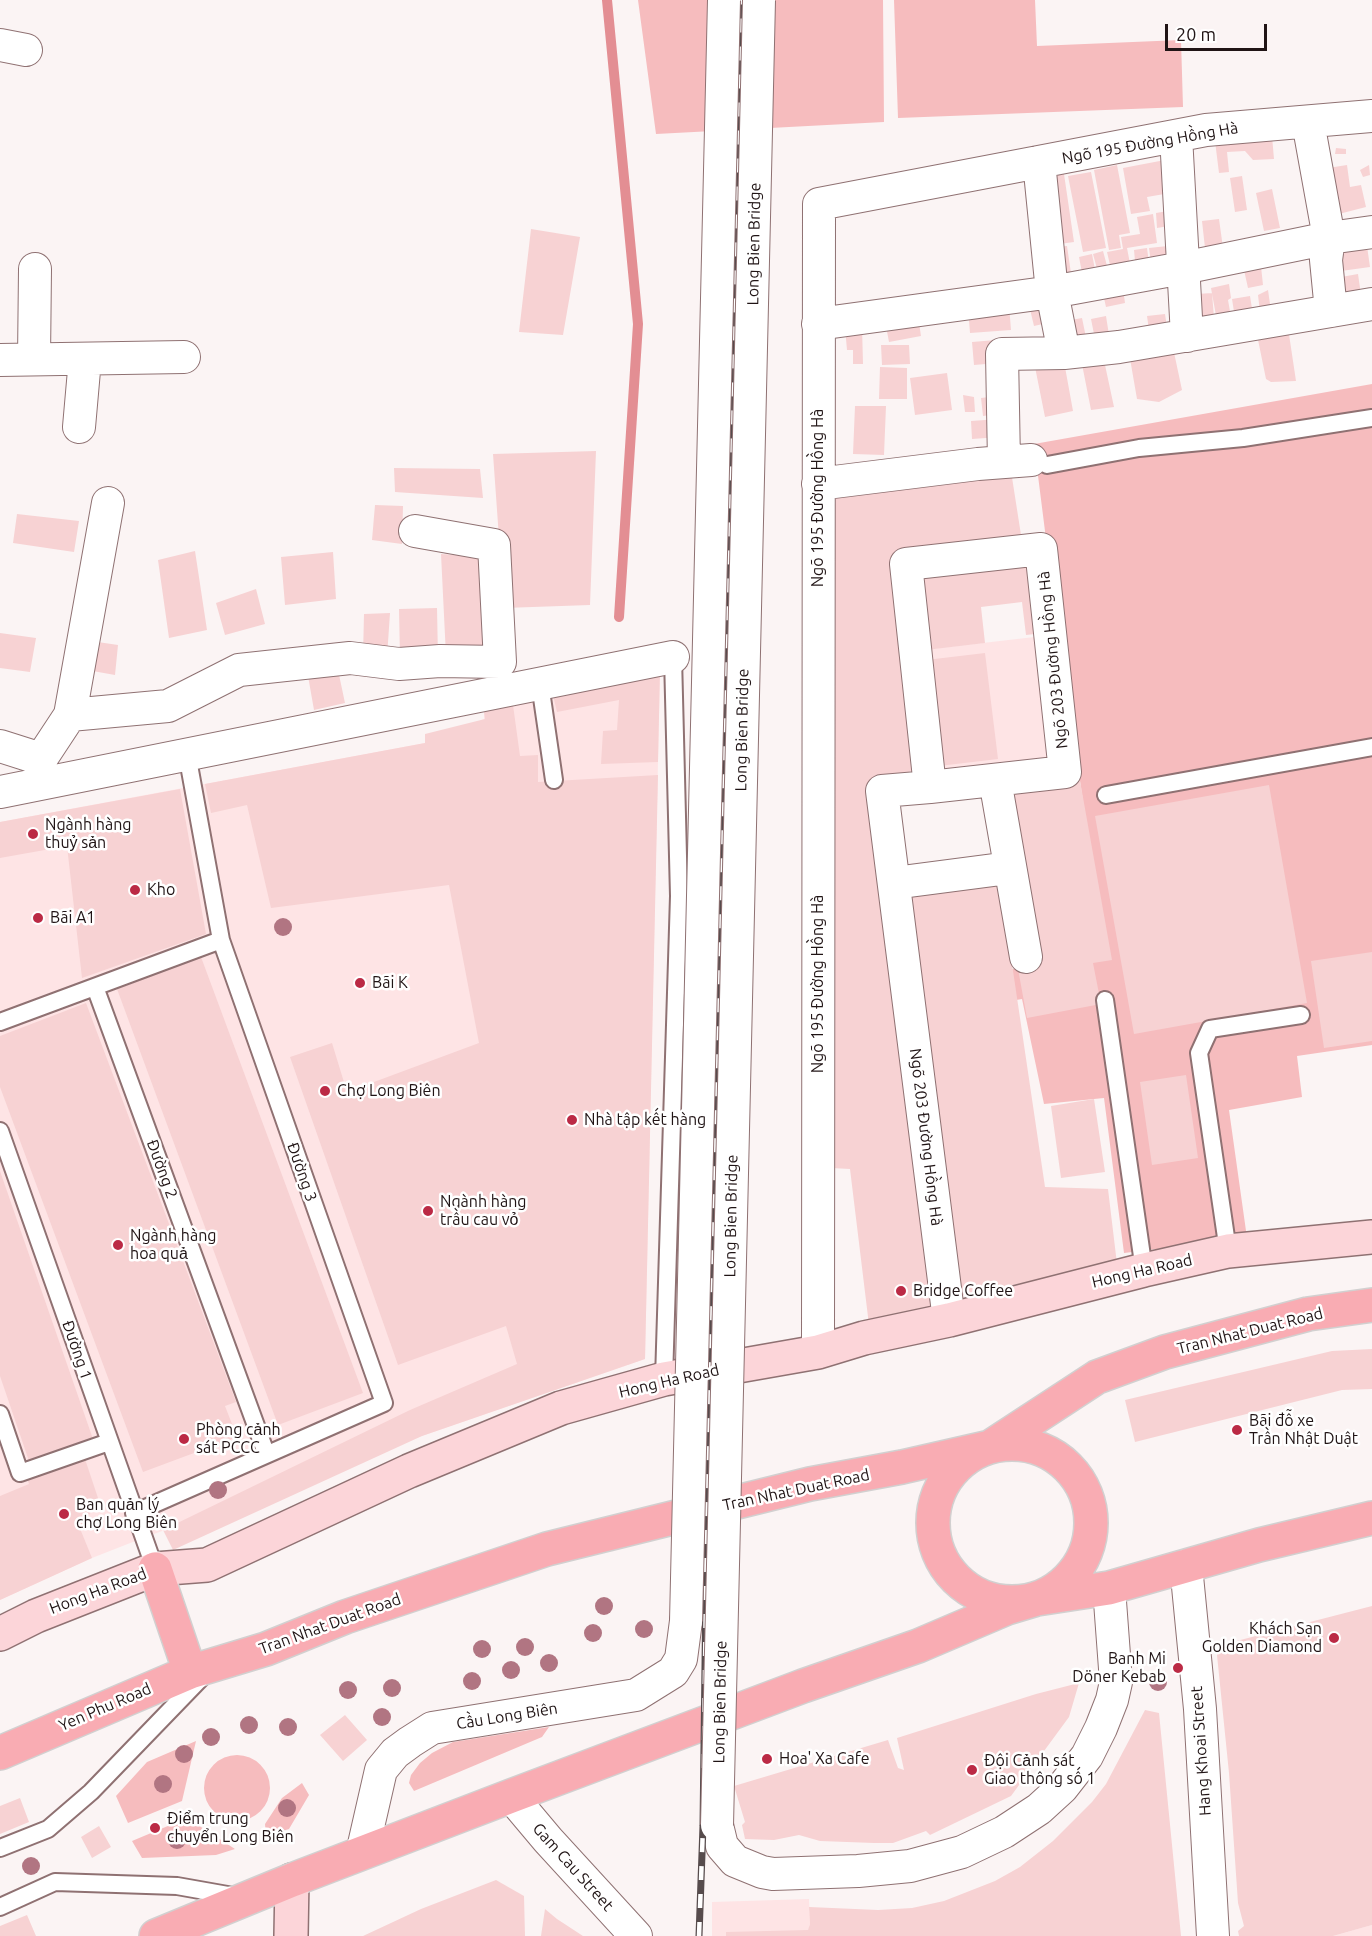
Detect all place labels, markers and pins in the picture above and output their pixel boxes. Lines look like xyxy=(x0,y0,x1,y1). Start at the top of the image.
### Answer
place label: Ngành hàng thuỷ sản xyxy=(45,815,131,853)
marker: Ngành hàng thuỷ sản xyxy=(26,827,40,841)
place label: Kho xyxy=(147,880,175,900)
marker: Kho xyxy=(128,883,142,897)
place label: Bãi A1 xyxy=(50,908,95,928)
marker: Bãi A1 xyxy=(31,911,45,925)
place label: Bãi K xyxy=(372,973,408,993)
marker: Bãi K xyxy=(353,976,367,990)
place label: Chợ Long Biên xyxy=(337,1081,441,1101)
marker: Chợ Long Biên xyxy=(318,1084,332,1098)
place label: Nhà tập kết hàng xyxy=(584,1110,706,1130)
marker: Nhà tập kết hàng xyxy=(565,1113,579,1127)
place label: Ngành hàng trầu cau vỏ xyxy=(440,1192,526,1230)
marker: Ngành hàng trầu cau vỏ xyxy=(421,1204,435,1218)
place label: Ngành hàng hoa quả xyxy=(130,1226,216,1264)
marker: Ngành hàng hoa quả xyxy=(111,1238,125,1252)
place label: Bridge Coffee xyxy=(913,1281,1013,1301)
marker: Bridge Coffee xyxy=(894,1284,908,1298)
place label: Bãi đỗ xe Trần Nhật Duật xyxy=(1249,1411,1358,1449)
place label: Phòng cảnh sát PCCC xyxy=(196,1420,281,1458)
marker: Bãi đỗ xe Trần Nhật Duật xyxy=(1230,1423,1244,1437)
marker: Phòng cảnh sát PCCC xyxy=(177,1432,191,1446)
place label: Ban quản lý chợ Long Biên xyxy=(76,1495,177,1533)
marker: Ban quản lý chợ Long Biên xyxy=(57,1507,71,1521)
place label: Khách Sạn Golden Diamond xyxy=(1202,1619,1322,1657)
marker: Khách Sạn Golden Diamond xyxy=(1327,1631,1341,1645)
place label: Banh Mi Döner Kebab xyxy=(1072,1649,1166,1687)
marker: Banh Mi Döner Kebab xyxy=(1171,1661,1185,1675)
place label: Hoa' Xa Cafe xyxy=(779,1749,870,1769)
place label: Đội Cảnh sát Giao thông số 1 xyxy=(984,1751,1096,1789)
marker: Hoa' Xa Cafe xyxy=(760,1752,774,1766)
marker: Đội Cảnh sát Giao thông số 1 xyxy=(965,1763,979,1777)
place label: Điểm trung chuyển Long Biên xyxy=(167,1809,294,1847)
marker: Điểm trung chuyển Long Biên xyxy=(148,1821,162,1835)

